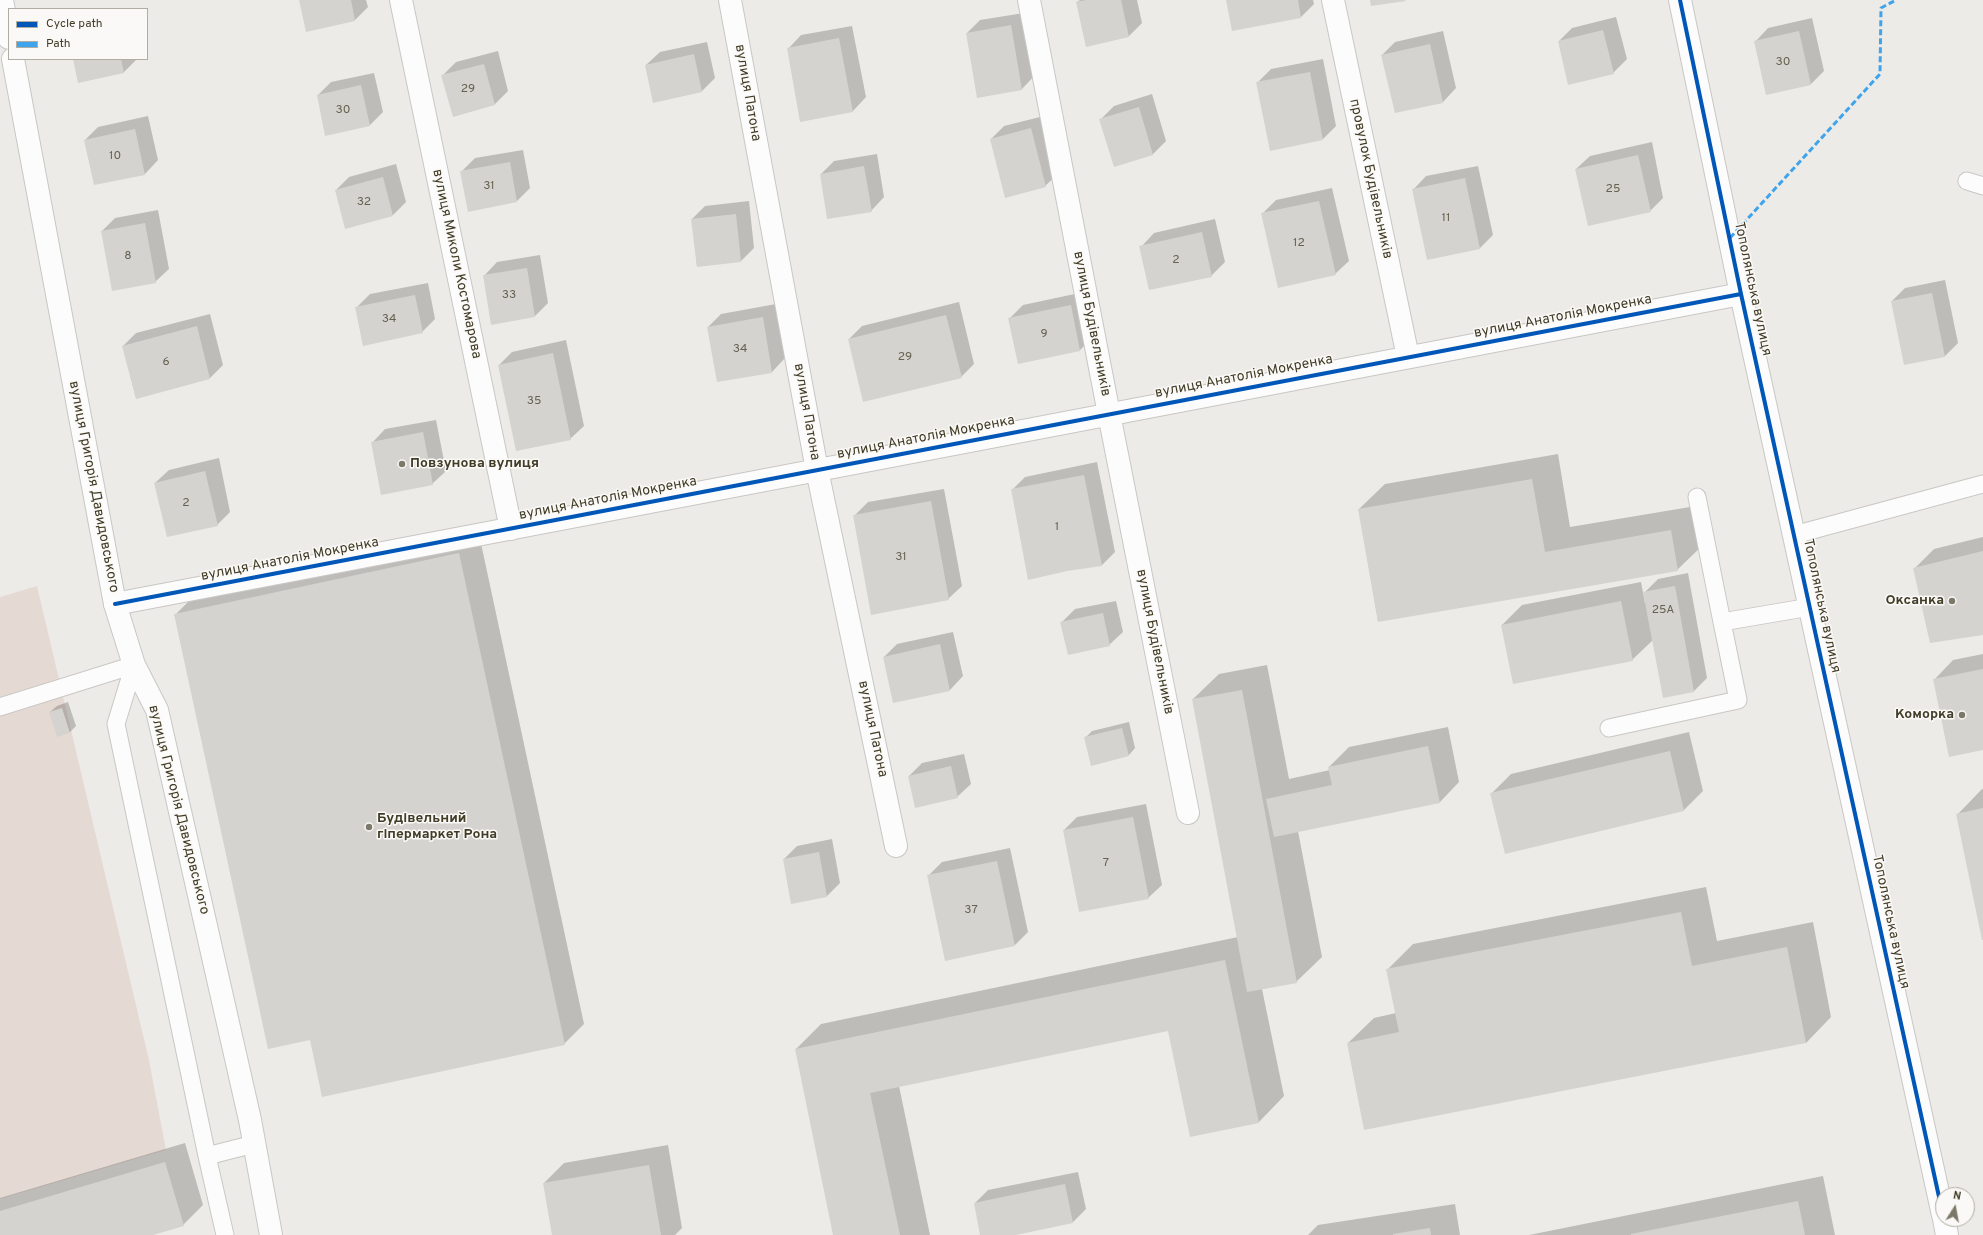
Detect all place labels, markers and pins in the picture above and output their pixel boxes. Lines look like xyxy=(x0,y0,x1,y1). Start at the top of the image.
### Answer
place label: Повзунова вулиця xyxy=(410,456,539,472)
marker: Повзунова вулиця xyxy=(397,459,407,469)
place label: Оксанка xyxy=(1885,593,1944,609)
marker: Оксанка xyxy=(1947,596,1957,606)
place label: Коморка xyxy=(1895,707,1954,723)
marker: Коморка xyxy=(1957,710,1967,720)
place label: Будівельний гіпермаркет Рона xyxy=(377,811,497,844)
marker: Будівельний гіпермаркет Рона xyxy=(364,822,374,832)

